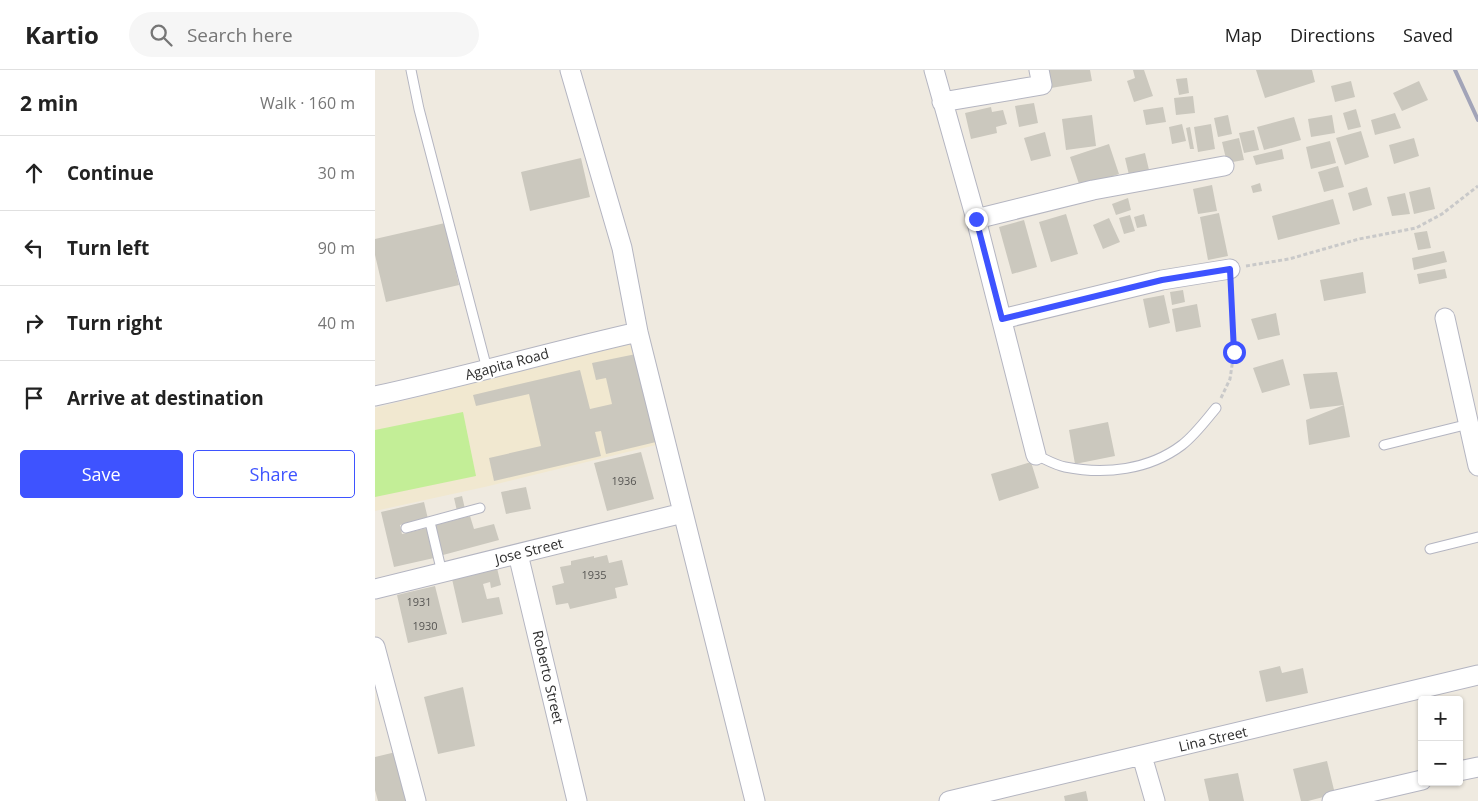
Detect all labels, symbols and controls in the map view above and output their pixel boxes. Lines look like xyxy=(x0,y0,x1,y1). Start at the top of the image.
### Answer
search box xyxy=(129,12,479,57)
text: Kartio xyxy=(25,18,99,51)
icon: search xyxy=(147,21,175,49)
text: Search here xyxy=(187,22,293,48)
text: Map xyxy=(1225,23,1262,47)
text: Directions xyxy=(1290,23,1375,47)
text: Saved xyxy=(1403,23,1453,47)
text: 2 min xyxy=(20,89,78,117)
text: Walk · 160 m xyxy=(260,92,355,114)
icon: ahead xyxy=(20,159,48,187)
text: Continue xyxy=(67,160,154,186)
text: 30 m xyxy=(318,162,355,184)
route end xyxy=(965,208,988,231)
icon: left xyxy=(20,234,48,262)
text: Turn left xyxy=(67,235,149,261)
text: 90 m xyxy=(318,237,355,259)
icon: right xyxy=(20,309,48,337)
text: Turn right xyxy=(67,310,162,336)
text: 40 m xyxy=(318,312,355,334)
route start xyxy=(1223,341,1246,364)
street label: Agapita Road xyxy=(463,343,551,384)
icon: arrive xyxy=(20,384,48,412)
text: Arrive at destination xyxy=(67,385,264,411)
button: Save xyxy=(20,450,183,498)
button: Share xyxy=(193,450,355,498)
house number: 1936 xyxy=(611,473,637,488)
street label: Jose Street xyxy=(491,533,565,569)
house number: 1935 xyxy=(581,567,607,582)
house number: 1931 xyxy=(406,594,432,609)
house number: 1930 xyxy=(412,618,438,633)
street label: Roberto Street xyxy=(529,628,568,725)
map controls xyxy=(1418,696,1463,786)
button: + xyxy=(1418,696,1463,741)
street label: Lina Street xyxy=(1177,721,1249,756)
button: − xyxy=(1418,741,1463,786)

